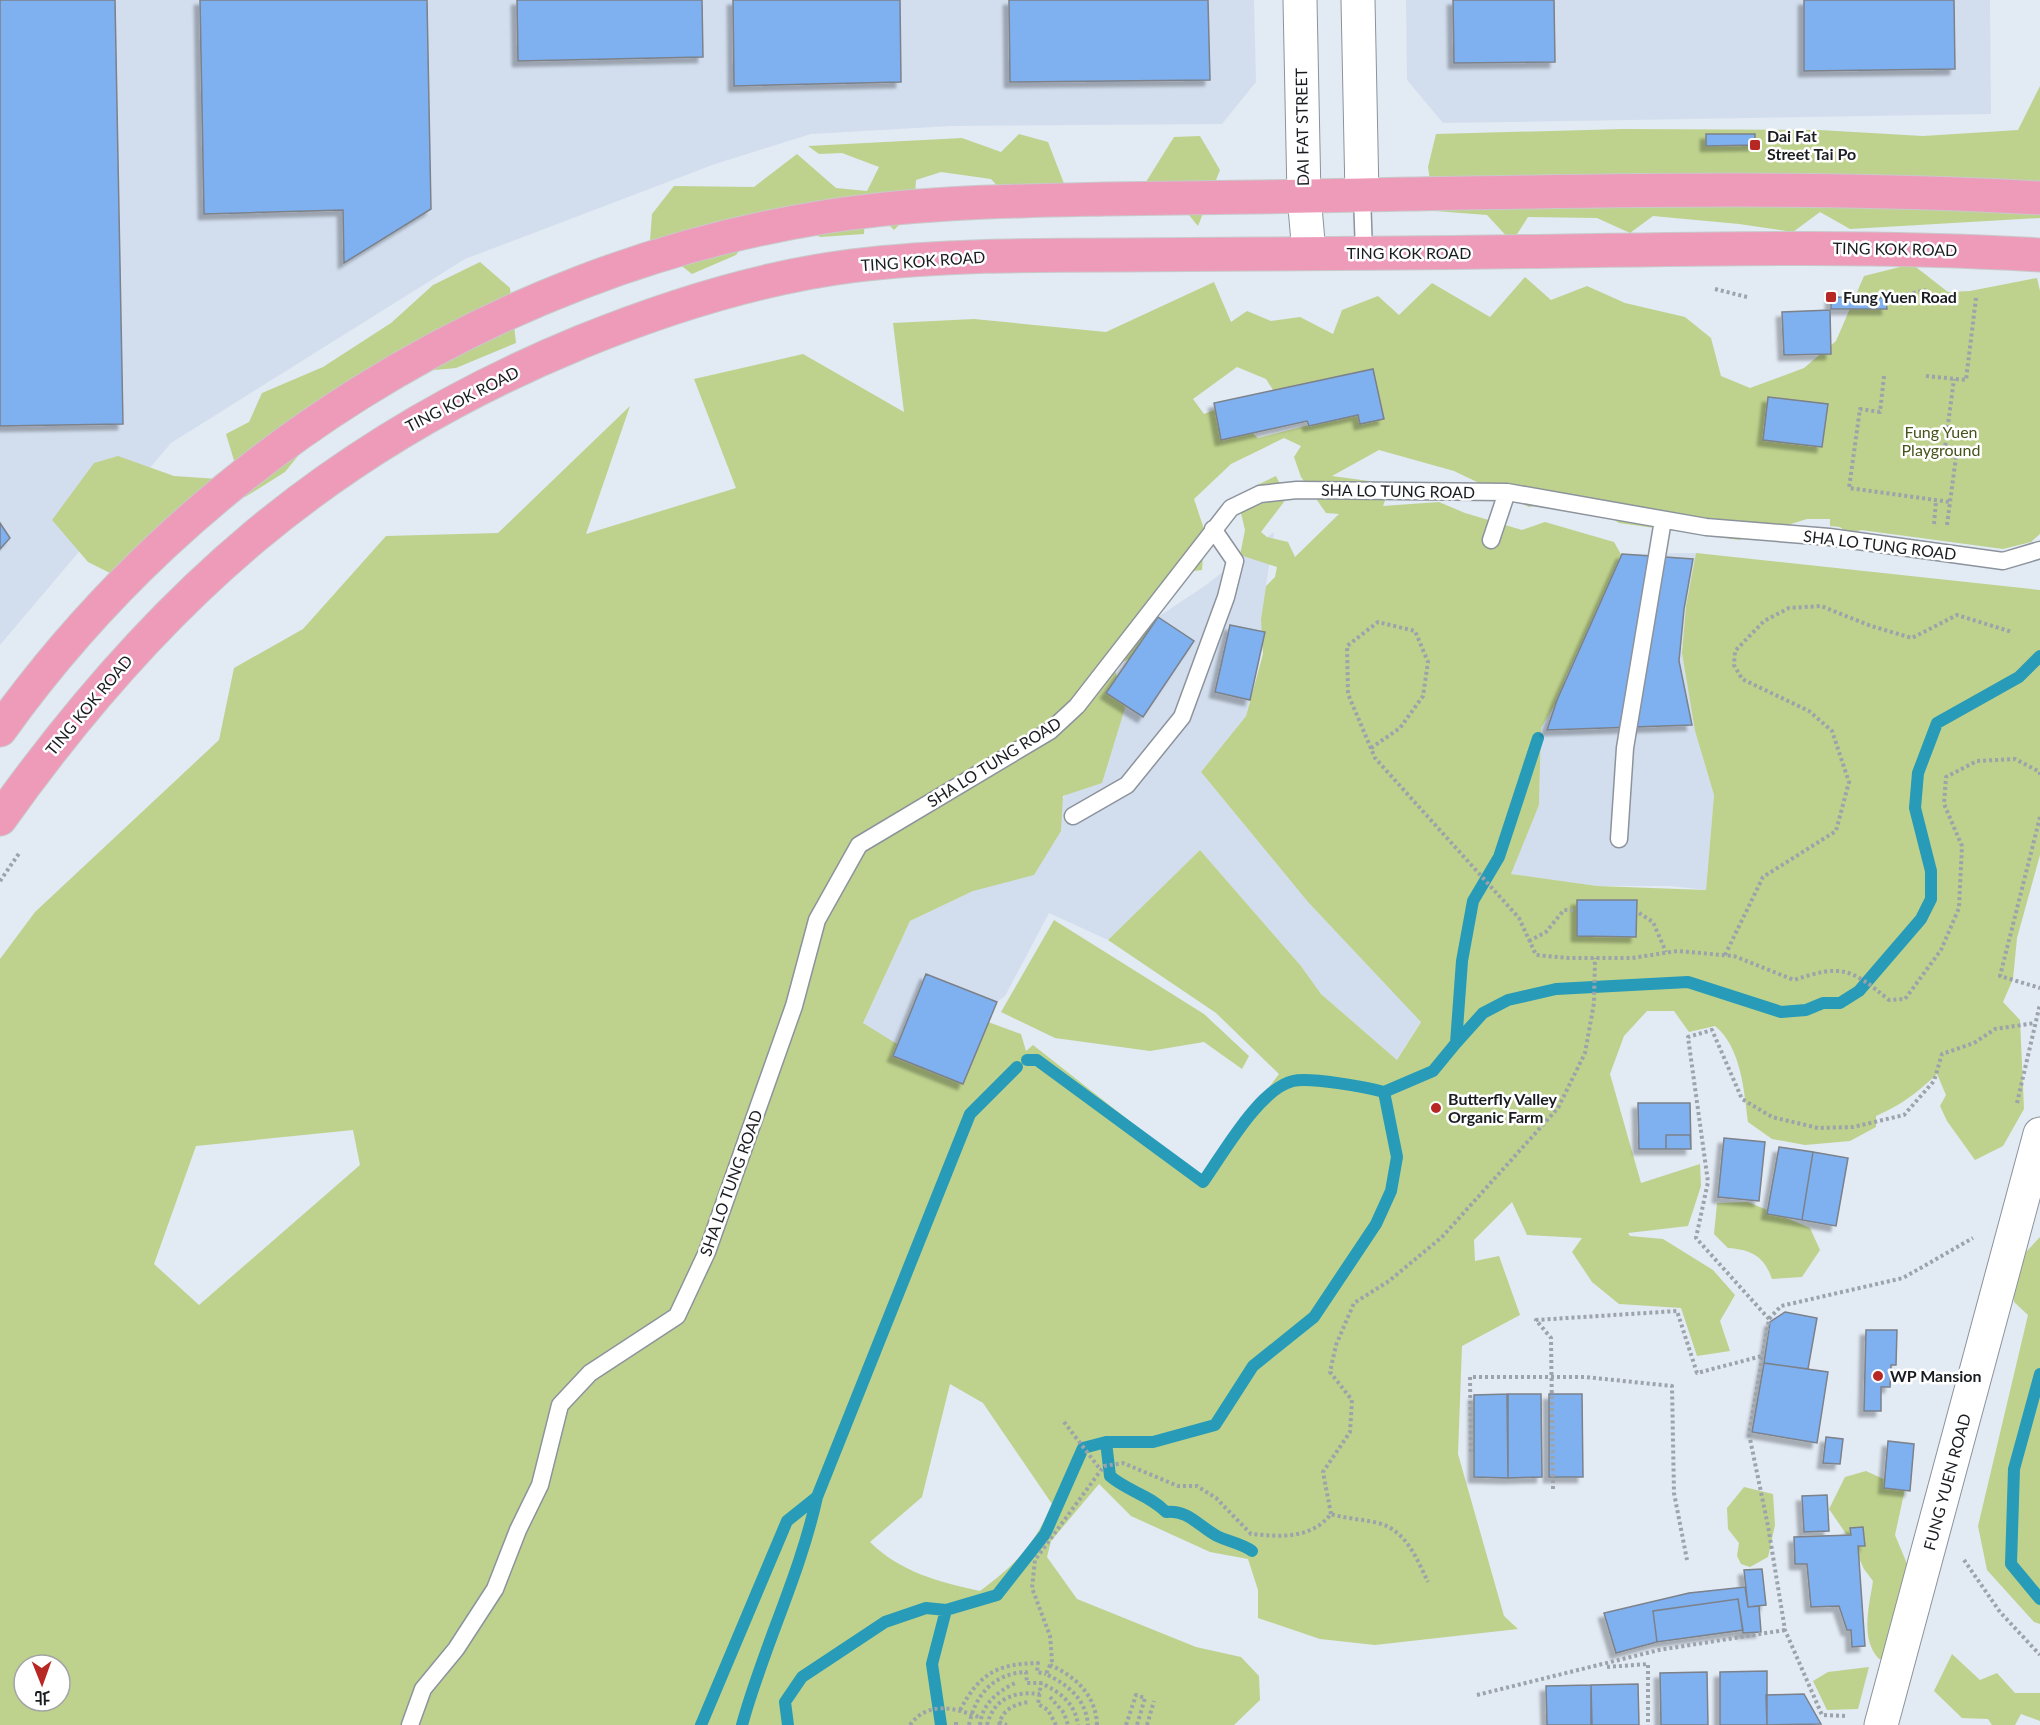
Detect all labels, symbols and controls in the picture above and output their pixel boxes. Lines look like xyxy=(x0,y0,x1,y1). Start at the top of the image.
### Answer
street label: DAI FAT STREET xyxy=(1291,67,1312,186)
place label: Dai Fat Street Tai Po xyxy=(1767,126,1856,163)
marker: Dai Fat Street Tai Po xyxy=(1748,138,1762,152)
street label: TING KOK ROAD xyxy=(1832,238,1958,259)
street label: TING KOK ROAD xyxy=(1347,243,1471,262)
street label: TING KOK ROAD xyxy=(860,247,986,274)
place label: Fung Yuen Road xyxy=(1843,287,1957,306)
marker: Fung Yuen Road xyxy=(1824,290,1838,304)
street label: TING KOK ROAD xyxy=(402,362,522,435)
park label: Fung Yuen Playground xyxy=(1902,422,1980,459)
street label: SHA LO TUNG ROAD xyxy=(1321,480,1475,501)
street label: SHA LO TUNG ROAD xyxy=(1802,526,1958,563)
street label: TING KOK ROAD xyxy=(41,651,136,759)
street label: SHA LO TUNG ROAD xyxy=(923,713,1064,810)
place label: Butterfly Valley Organic Farm xyxy=(1448,1089,1558,1126)
marker: Butterfly Valley Organic Farm xyxy=(1429,1101,1443,1115)
street label: SHA LO TUNG ROAD xyxy=(695,1107,766,1258)
place label: WP Mansion xyxy=(1890,1366,1982,1385)
marker: WP Mansion xyxy=(1871,1369,1885,1383)
street label: FUNG YUEN ROAD xyxy=(1919,1411,1974,1552)
north arrow xyxy=(12,1653,72,1713)
text: 北 xyxy=(34,1689,50,1708)

